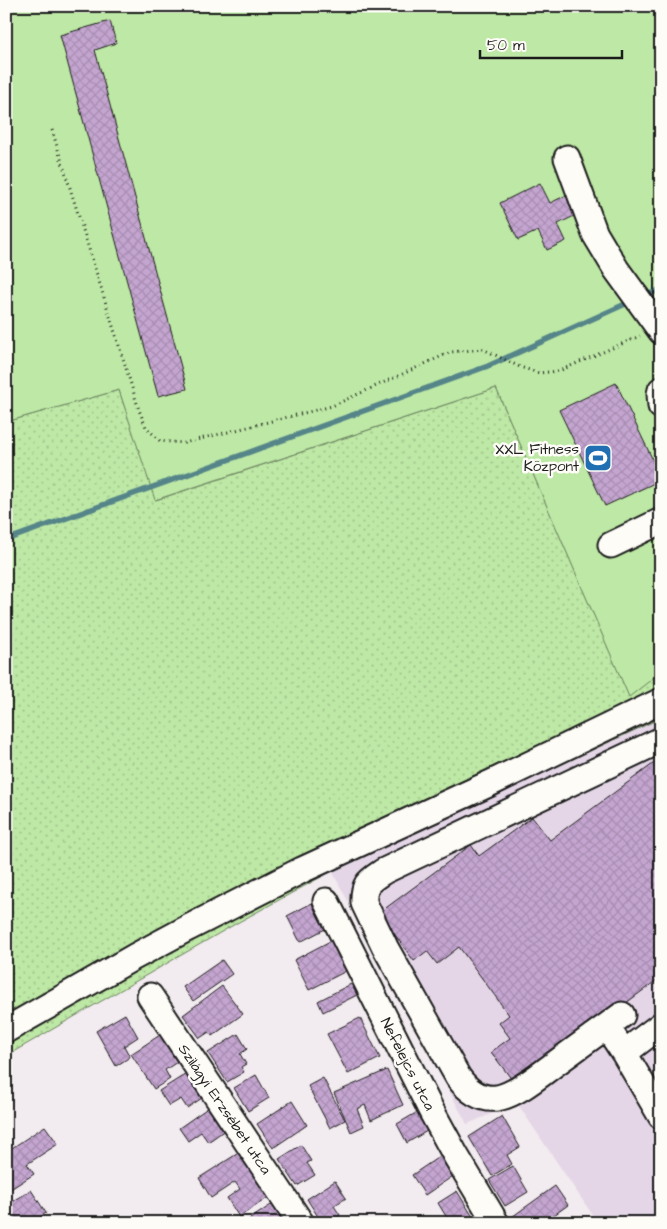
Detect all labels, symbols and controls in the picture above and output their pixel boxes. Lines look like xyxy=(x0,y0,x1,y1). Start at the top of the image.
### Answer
scale bar xyxy=(480,28,622,60)
text: 50 m xyxy=(487,35,525,56)
place label: XXL Fitness Központ xyxy=(495,439,579,477)
sports icon: XXL Fitness Központ xyxy=(583,443,613,473)
street label: Nefelejcs utca xyxy=(375,1014,440,1115)
street label: Szilágyi Erzsébet utca xyxy=(172,1040,276,1180)

